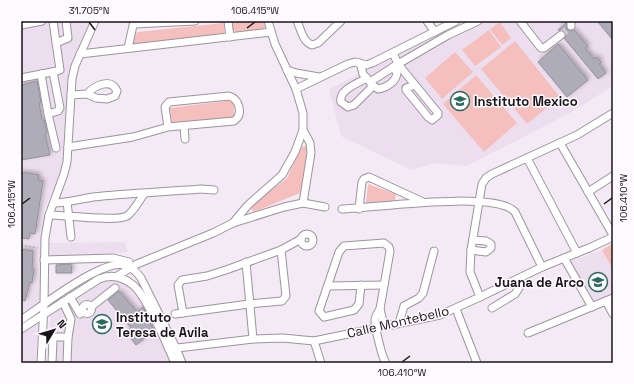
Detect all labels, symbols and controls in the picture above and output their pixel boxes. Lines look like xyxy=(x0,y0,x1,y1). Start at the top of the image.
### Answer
text: 31.705°N xyxy=(69,4,109,17)
text: 106.415°W xyxy=(231,4,279,17)
school or university icon: Instituto Mexico xyxy=(449,90,471,112)
place label: Instituto Mexico xyxy=(474,93,578,110)
text: 106.410°W xyxy=(617,174,630,222)
text: 106.415°W xyxy=(5,180,18,228)
school or university icon: Juana de Arco xyxy=(587,271,609,293)
place label: Juana de Arco xyxy=(494,274,584,291)
street label: Calle Montebello xyxy=(345,302,451,342)
place label: Instituto Teresa de Avila xyxy=(116,309,209,341)
north arrow xyxy=(34,310,74,350)
school or university icon: Instituto Teresa de Avila xyxy=(91,313,113,335)
text: N xyxy=(54,317,70,331)
text: 106.410°W xyxy=(378,366,426,379)

